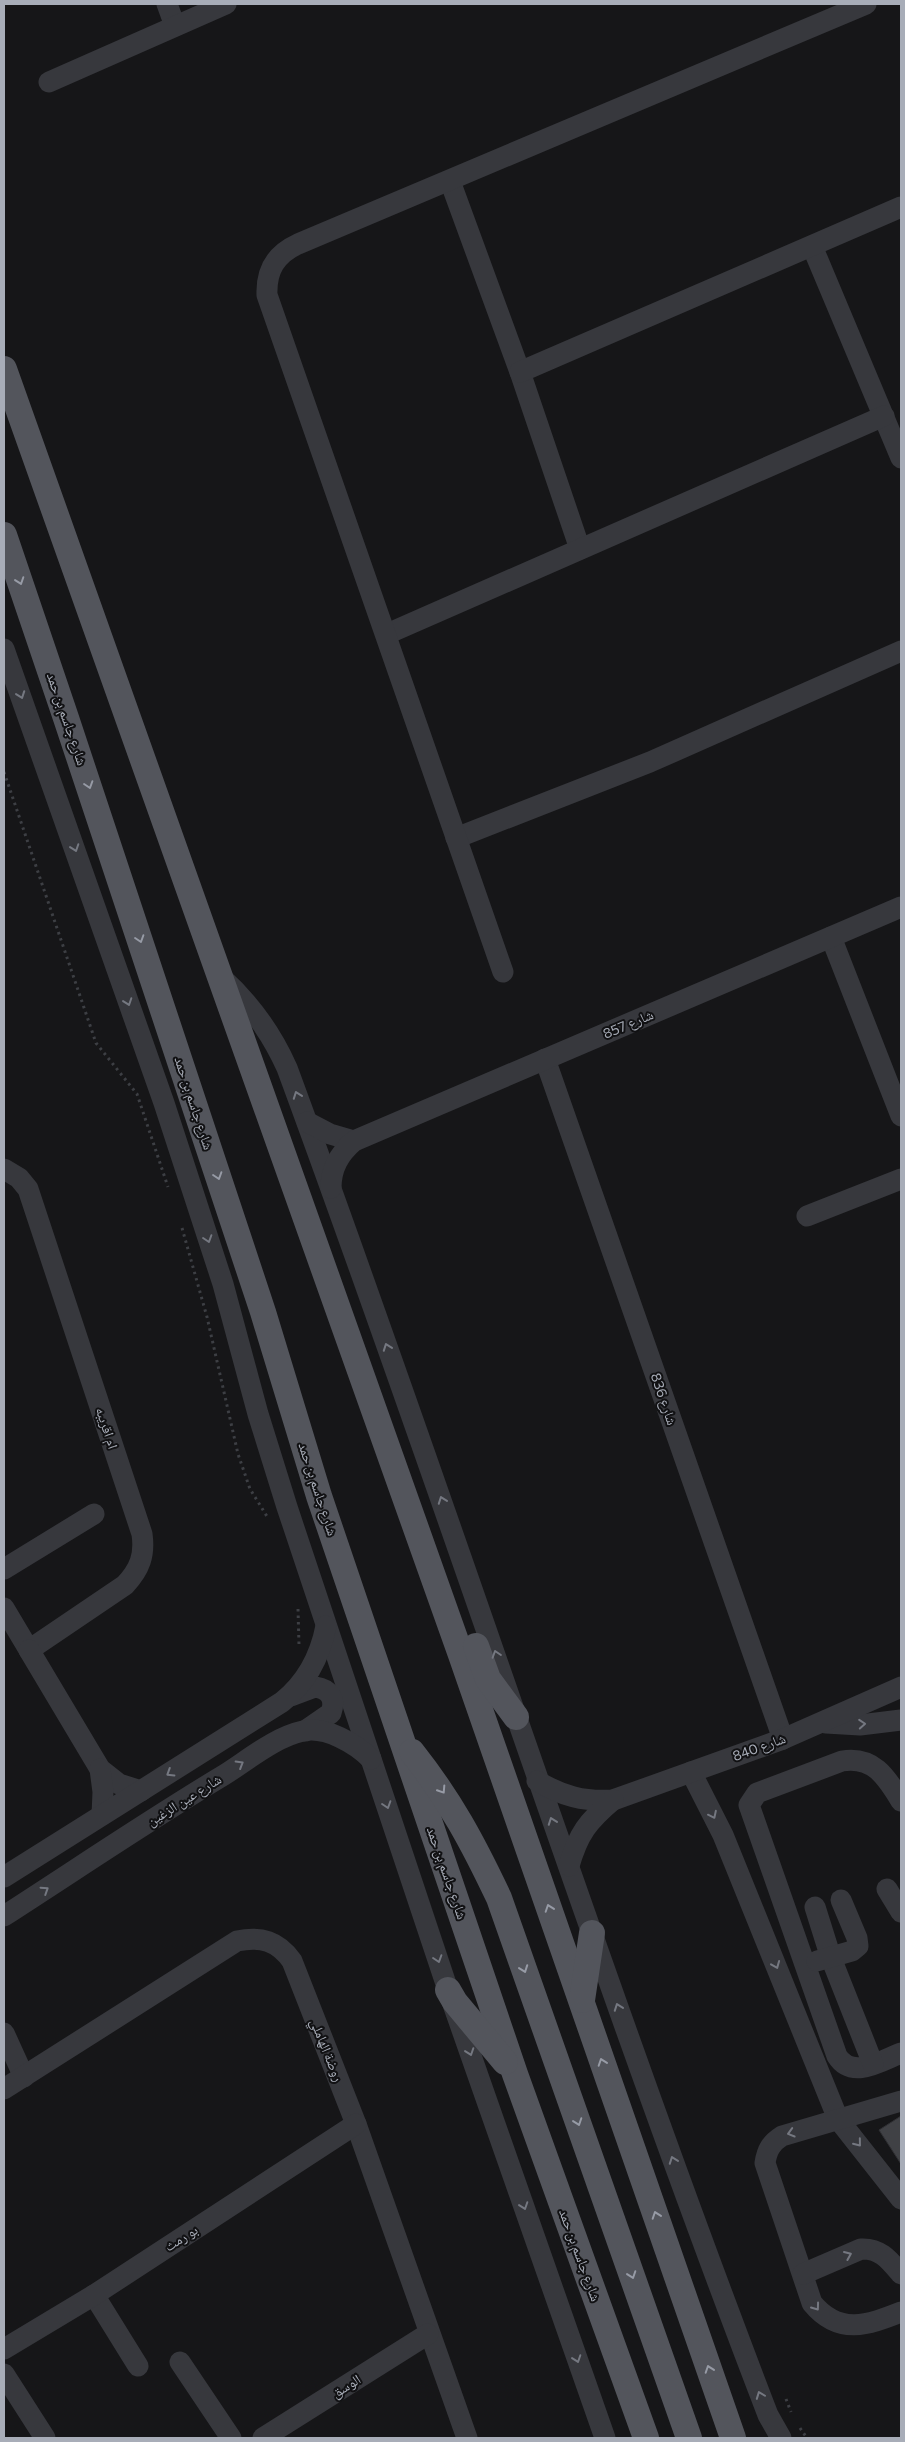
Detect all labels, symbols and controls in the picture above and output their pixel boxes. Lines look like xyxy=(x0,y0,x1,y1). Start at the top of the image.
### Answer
one-way arrow xyxy=(14,577,24,585)
street label: شارع جاسم بن حمد xyxy=(42,670,91,768)
one-way arrow xyxy=(15,690,25,699)
one-way arrow xyxy=(83,780,93,789)
one-way arrow xyxy=(69,844,79,852)
one-way arrow xyxy=(134,934,144,943)
one-way arrow xyxy=(123,997,133,1006)
street label: شارع 857 xyxy=(600,1005,656,1044)
street label: شارع جاسم بن حمد xyxy=(169,1054,218,1152)
one-way arrow xyxy=(293,1092,303,1100)
one-way arrow xyxy=(213,1172,223,1180)
one-way arrow xyxy=(202,1234,212,1242)
one-way arrow xyxy=(383,1344,393,1352)
street label: شارع 836 xyxy=(646,1370,681,1428)
street label: ام اقريبه xyxy=(91,1405,122,1452)
street label: شارع جاسم بن حمد xyxy=(293,1440,342,1538)
one-way arrow xyxy=(438,1497,448,1505)
one-way arrow xyxy=(491,1650,501,1658)
one-way arrow xyxy=(858,1719,866,1730)
street label: شارع 840 xyxy=(730,1729,788,1766)
one-way arrow xyxy=(235,1761,244,1771)
one-way arrow xyxy=(166,1767,175,1776)
street label: شارع عين الزغين xyxy=(143,1770,225,1831)
one-way arrow xyxy=(435,1785,445,1794)
one-way arrow xyxy=(382,1800,392,1808)
one-way arrow xyxy=(707,1810,718,1819)
one-way arrow xyxy=(548,1817,558,1826)
street label: شارع جاسم بن حمد xyxy=(422,1824,471,1922)
one-way arrow xyxy=(39,1886,48,1896)
one-way arrow xyxy=(545,1904,555,1913)
one-way arrow xyxy=(433,1954,443,1963)
one-way arrow xyxy=(769,1960,780,1969)
one-way arrow xyxy=(518,1964,528,1973)
one-way arrow xyxy=(614,2003,624,2012)
street label: روضة الهاملي xyxy=(304,2016,348,2085)
one-way arrow xyxy=(464,2048,474,2056)
one-way arrow xyxy=(598,2058,608,2066)
one-way arrow xyxy=(572,2117,582,2126)
one-way arrow xyxy=(788,2127,796,2137)
one-way arrow xyxy=(853,2137,861,2146)
one-way arrow xyxy=(669,2157,679,2165)
one-way arrow xyxy=(518,2201,528,2210)
street label: شارع جاسم بن حمد xyxy=(554,2206,605,2304)
one-way arrow xyxy=(652,2211,662,2220)
street label: بو رمث xyxy=(161,2220,201,2255)
one-way arrow xyxy=(843,2250,852,2261)
one-way arrow xyxy=(626,2271,636,2279)
one-way arrow xyxy=(810,2301,819,2311)
one-way arrow xyxy=(571,2354,581,2363)
one-way arrow xyxy=(705,2365,715,2373)
street label: الوسق xyxy=(328,2370,364,2403)
one-way arrow xyxy=(756,2391,766,2399)

